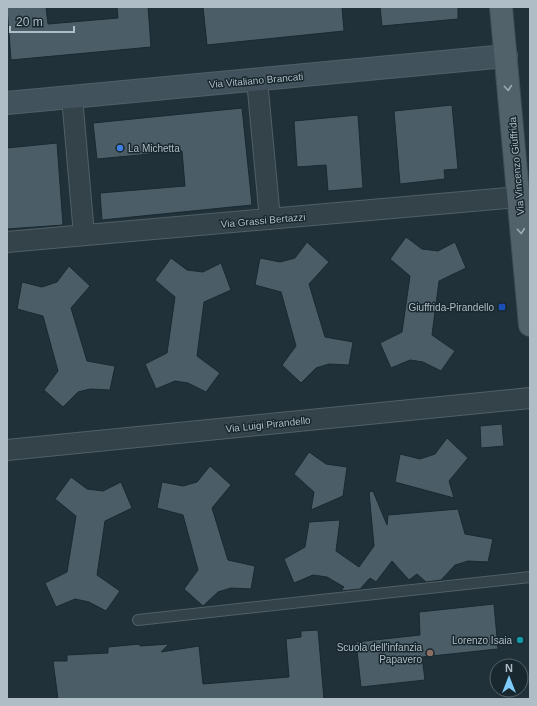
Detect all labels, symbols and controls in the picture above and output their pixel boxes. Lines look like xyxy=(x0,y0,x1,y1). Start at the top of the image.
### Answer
scale bar xyxy=(10,8,74,34)
text: 20 m xyxy=(16,15,43,29)
street label: Via Vitaliano Brancati xyxy=(208,71,304,90)
one-way arrow xyxy=(504,85,513,91)
street label: Via Vincenzo Giuffrida xyxy=(507,116,526,215)
marker: La Michetta xyxy=(115,143,125,153)
place label: La Michetta xyxy=(128,143,180,154)
street label: Via Grassi Bertazzi xyxy=(220,211,306,230)
one-way arrow xyxy=(517,228,526,234)
place label: Giuffrida-Pirandello xyxy=(409,302,494,313)
marker: Giuffrida-Pirandello xyxy=(497,302,507,312)
street label: Via Luigi Pirandello xyxy=(225,415,312,434)
place label: Lorenzo Isaia xyxy=(452,635,512,646)
marker: Lorenzo Isaia xyxy=(515,635,525,645)
place label: Scuola dell'infanzia Papavero xyxy=(337,642,422,665)
marker: Scuola dell'infanzia Papavero xyxy=(425,648,435,658)
north arrow xyxy=(489,658,529,698)
text: N xyxy=(505,662,513,674)

